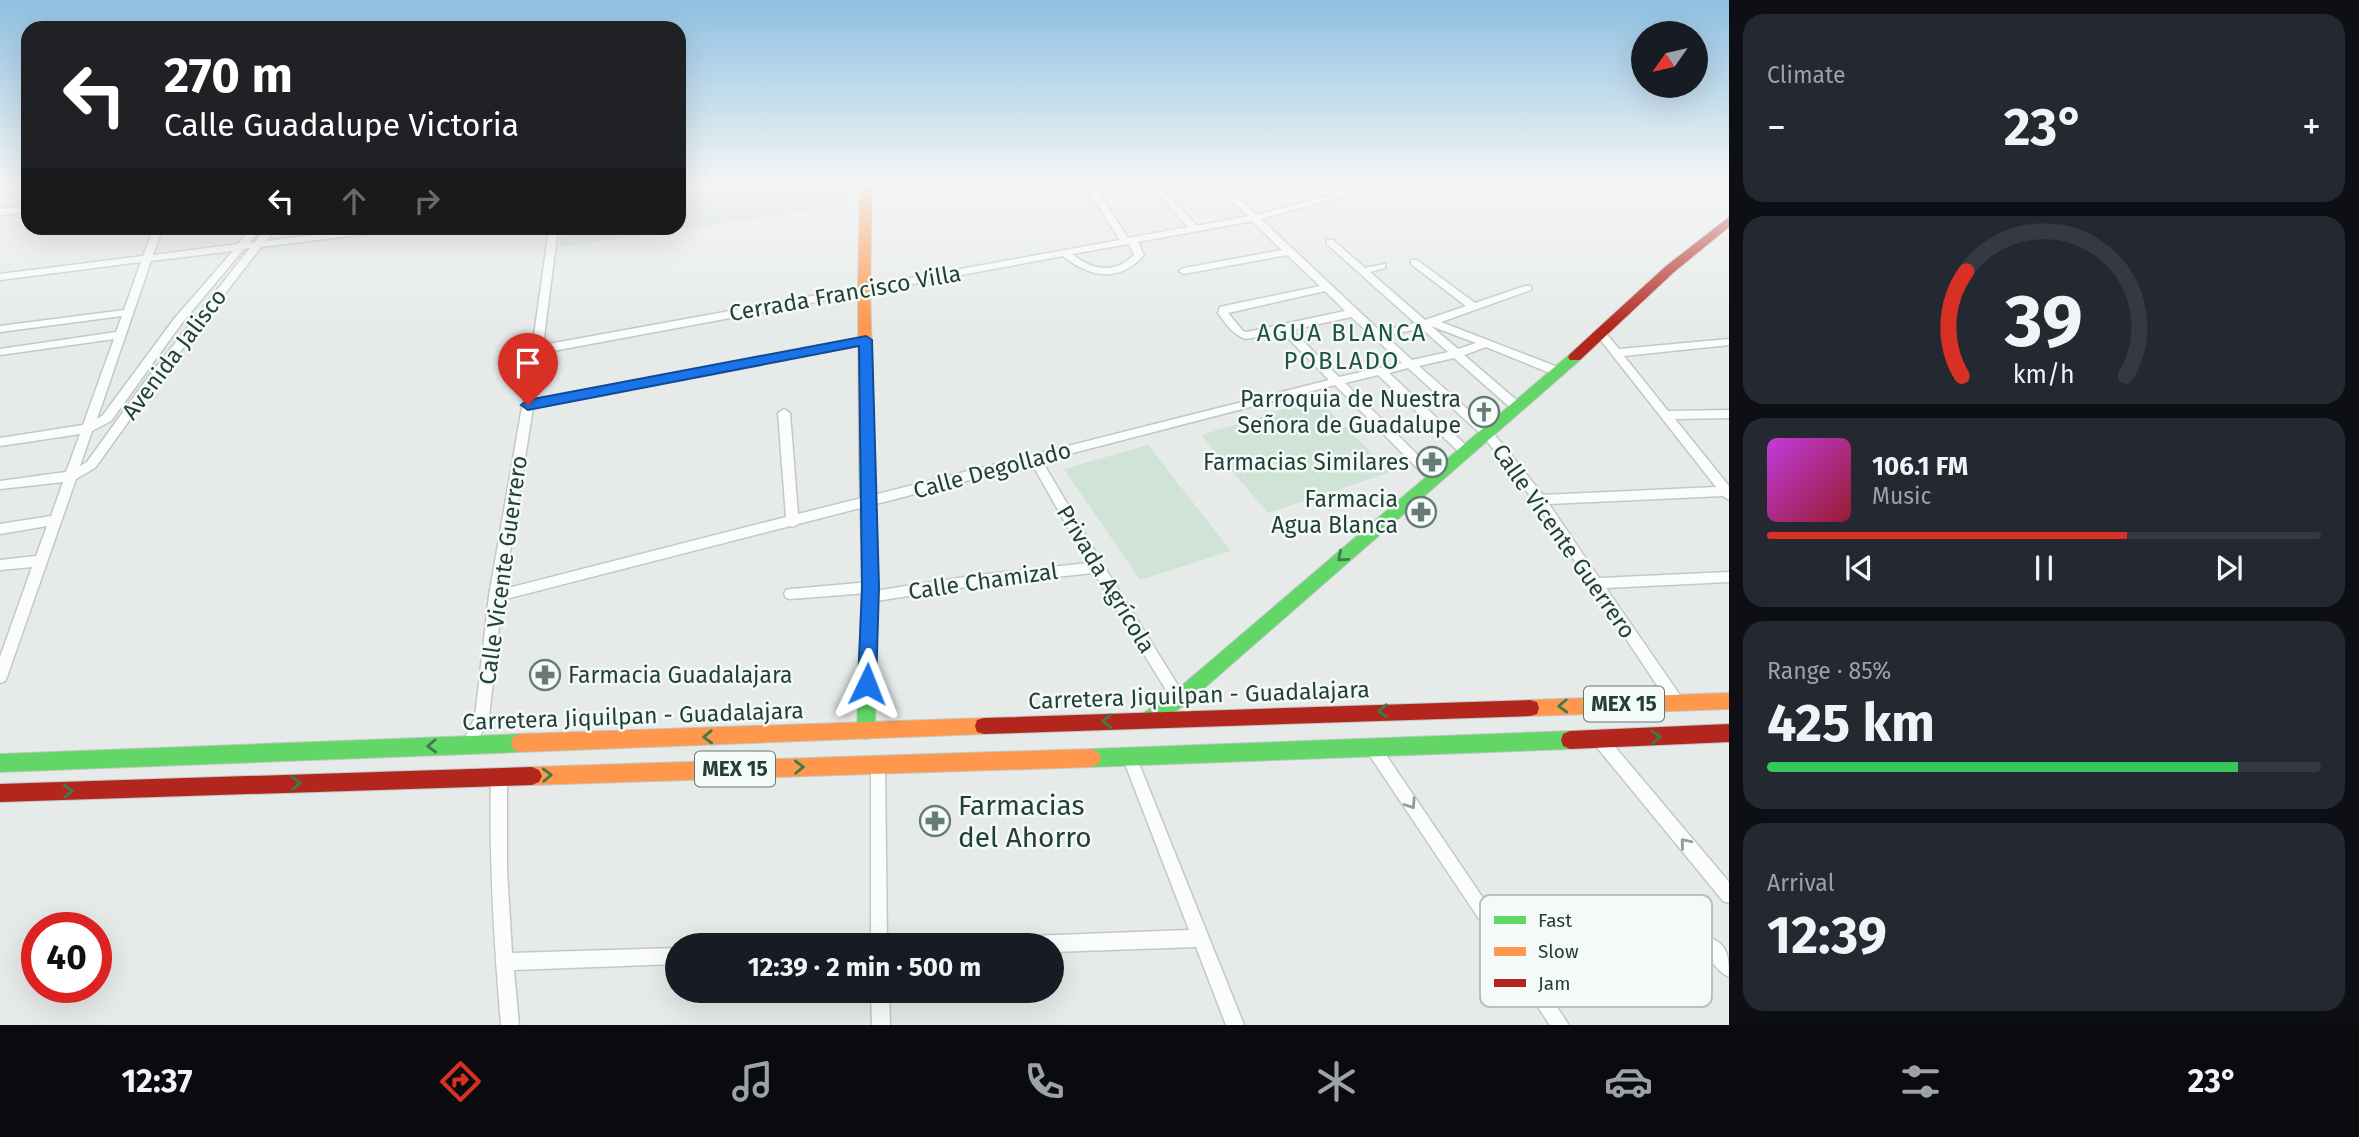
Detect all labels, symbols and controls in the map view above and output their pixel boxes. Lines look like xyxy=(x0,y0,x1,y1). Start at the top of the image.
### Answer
north arrow xyxy=(1631,21,1708,98)
map controls xyxy=(1631,21,1708,98)
text: 270 m xyxy=(164,46,293,105)
icon: left xyxy=(49,49,140,140)
text: Climate xyxy=(1767,61,1846,89)
text: 23° xyxy=(2004,96,2084,159)
text: − xyxy=(1767,104,1786,150)
text: + xyxy=(2302,104,2321,150)
text: Calle Guadalupe Victoria xyxy=(164,106,519,144)
icon: left xyxy=(262,182,300,220)
icon: ahead xyxy=(335,182,373,220)
icon: right xyxy=(408,182,446,220)
street label: Cerrada Francisco Villa xyxy=(727,259,963,327)
text: 39 xyxy=(2004,279,2083,366)
street label: Avenida Jalisco xyxy=(116,283,232,425)
district label: AGUA BLANCA POBLADO xyxy=(1257,319,1427,375)
pin xyxy=(498,333,558,405)
icon: arrive xyxy=(509,344,547,382)
text: km/h xyxy=(2013,360,2075,390)
place label: Parroquia de Nuestra Señora de Guadalupe xyxy=(1237,385,1461,439)
church icon: Parroquia de Nuestra Señora de Guadalupe xyxy=(1467,395,1501,429)
street label: Calle Degollado xyxy=(910,435,1074,505)
street label: Calle Vicente Guerrero xyxy=(1486,438,1642,644)
pharmacy icon: Farmacias Similares xyxy=(1415,445,1449,479)
place label: Farmacias Similares xyxy=(1203,448,1409,476)
text: 106.1 FM xyxy=(1872,451,1968,482)
street label: Calle Vicente Guerrero xyxy=(473,454,533,686)
text: Music xyxy=(1872,482,1932,510)
place label: Farmacia Agua Blanca xyxy=(1271,485,1398,539)
pharmacy icon: Farmacia Agua Blanca xyxy=(1404,495,1438,529)
street label: Privada Agrícola xyxy=(1051,500,1161,658)
one-way arrow xyxy=(1337,549,1350,561)
icon: previous xyxy=(1840,549,1878,587)
icon: pause xyxy=(2025,549,2063,587)
icon: next xyxy=(2210,549,2248,587)
street label: Calle Chamizal xyxy=(907,557,1060,605)
position arrow xyxy=(830,647,904,721)
text: Range · 85% xyxy=(1767,657,1891,685)
pharmacy icon: Farmacia Guadalajara xyxy=(528,658,562,692)
place label: Farmacia Guadalajara xyxy=(568,661,793,689)
street label: Carretera Jiquilpan - Guadalajara xyxy=(1028,675,1370,715)
road number: MEX 15 xyxy=(1584,686,1664,722)
text: 425 km xyxy=(1767,692,1935,755)
street label: Carretera Jiquilpan - Guadalajara xyxy=(462,696,804,736)
one-way arrow xyxy=(1557,698,1568,714)
one-way arrow xyxy=(1377,704,1388,719)
one-way arrow xyxy=(1101,714,1112,729)
one-way arrow xyxy=(702,729,713,744)
one-way arrow xyxy=(1650,730,1661,745)
one-way arrow xyxy=(426,739,437,754)
road number: MEX 15 xyxy=(695,752,775,786)
one-way arrow xyxy=(794,759,805,774)
one-way arrow xyxy=(542,768,553,783)
one-way arrow xyxy=(290,776,301,791)
one-way arrow xyxy=(63,783,74,798)
place label: Farmacias del Ahorro xyxy=(958,789,1092,854)
one-way arrow xyxy=(1403,796,1415,809)
pharmacy icon: Farmacias del Ahorro xyxy=(918,804,952,838)
one-way arrow xyxy=(1681,838,1693,851)
text: Arrival xyxy=(1767,869,1834,897)
legend xyxy=(1480,895,1712,1007)
text: 12:39 xyxy=(1767,904,1887,967)
text: Fast xyxy=(1538,909,1572,932)
speed limit sign: 40 xyxy=(21,912,112,1003)
text: Slow xyxy=(1538,940,1579,963)
text: 12:39 · 2 min · 500 m xyxy=(748,952,981,983)
text: Jam xyxy=(1538,972,1570,995)
icon: directions xyxy=(436,1057,485,1106)
icon: music xyxy=(728,1057,777,1106)
icon: phone xyxy=(1020,1057,1069,1106)
icon: climate xyxy=(1312,1057,1361,1106)
icon: car xyxy=(1604,1057,1653,1106)
icon: filters xyxy=(1896,1057,1945,1106)
text: 12:37 xyxy=(122,1062,193,1100)
text: 23° xyxy=(2188,1062,2237,1100)

